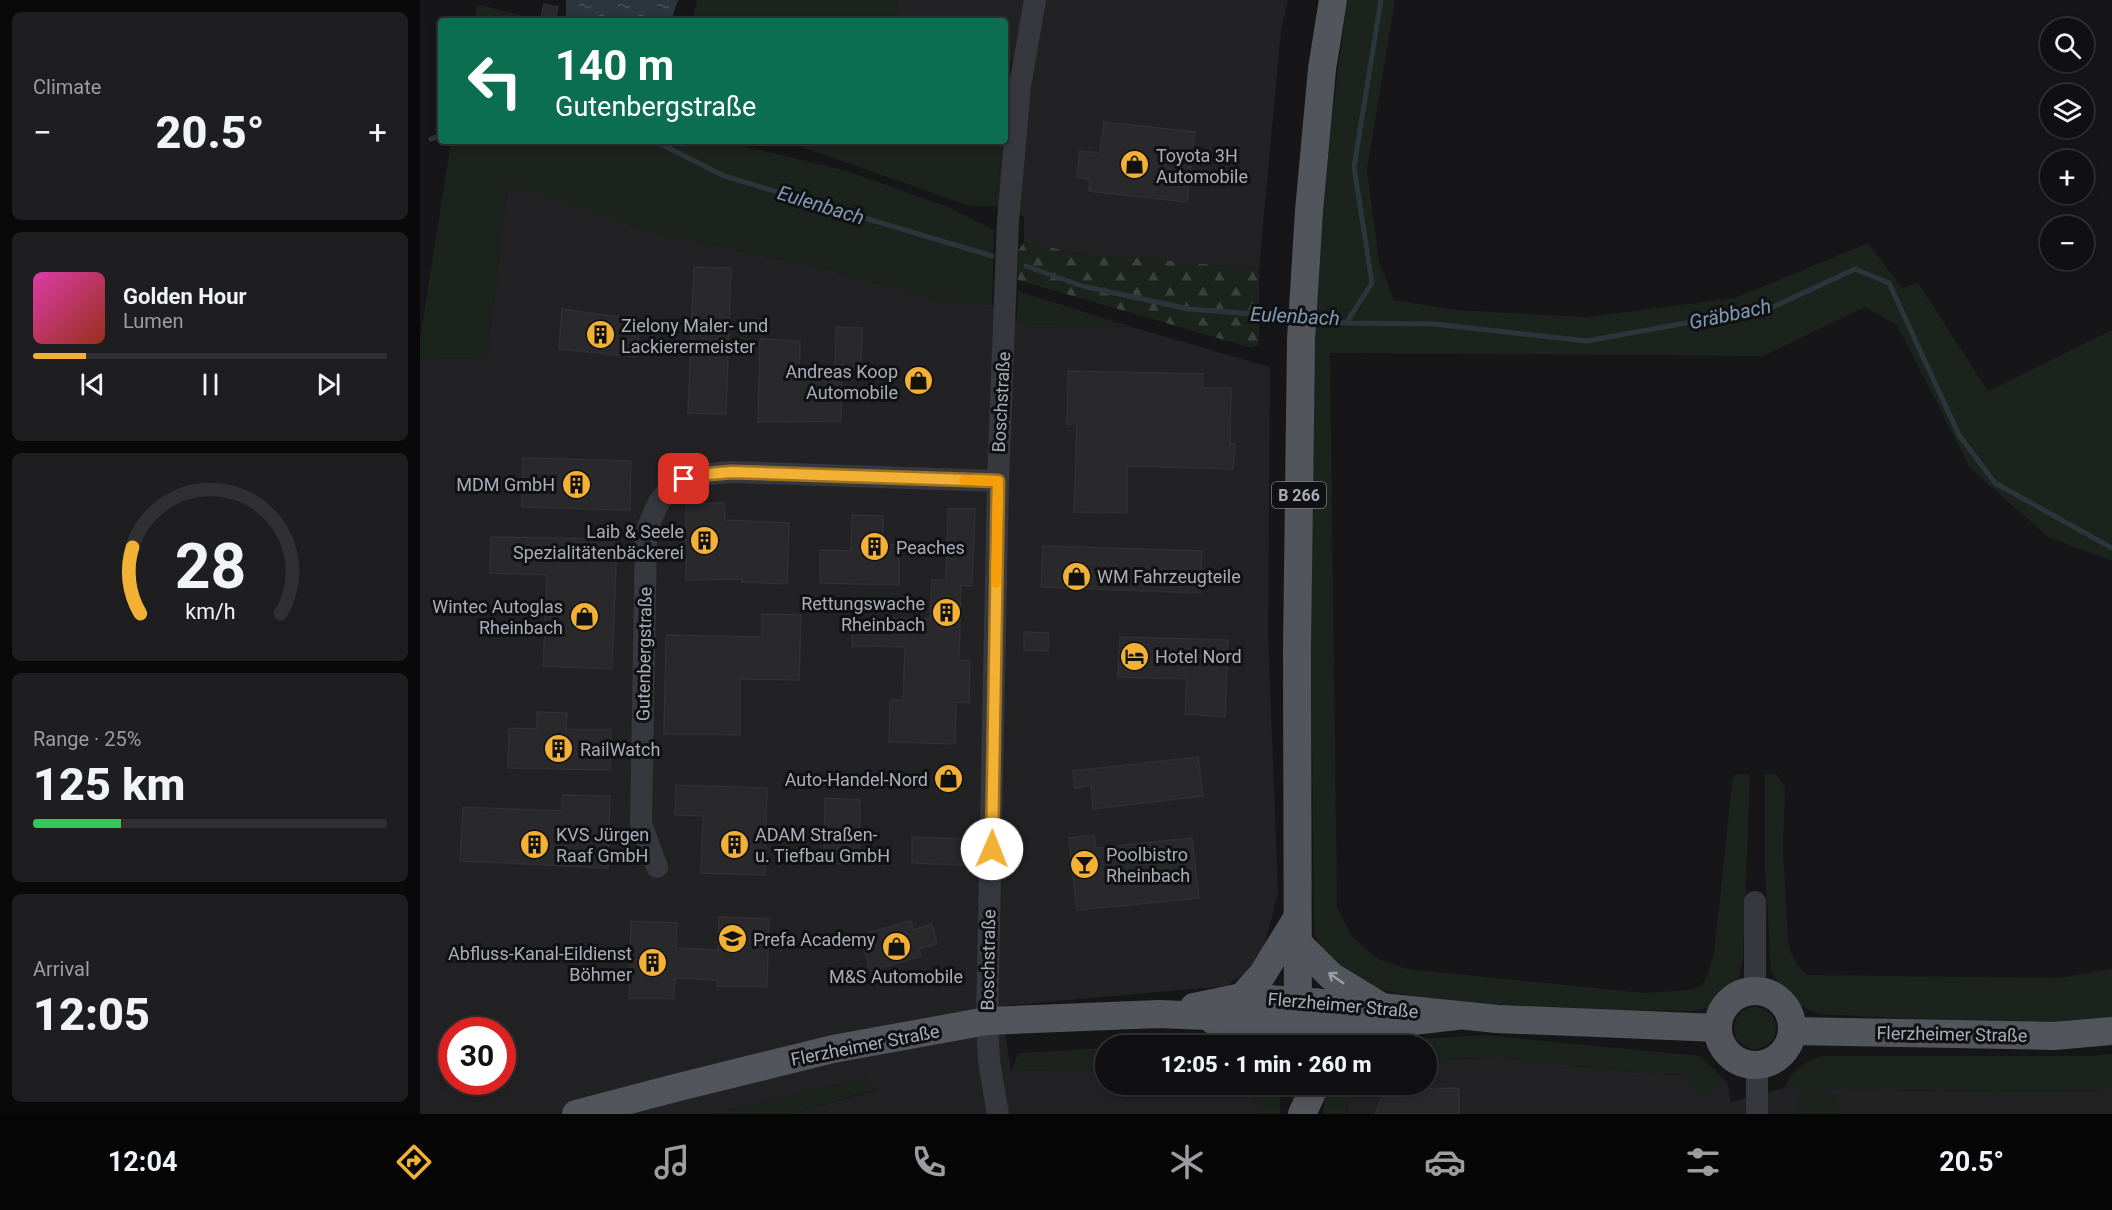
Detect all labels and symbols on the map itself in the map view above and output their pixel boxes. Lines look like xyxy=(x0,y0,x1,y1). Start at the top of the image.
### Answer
place label: Toyota 3H Automobile xyxy=(1156,145,1248,187)
shop icon: Toyota 3H Automobile xyxy=(1119,149,1151,181)
water label: Eulenbach xyxy=(775,180,867,230)
water label: Gräbbach xyxy=(1687,294,1773,334)
water label: Eulenbach xyxy=(1250,302,1340,330)
place label: Zielony Maler- und Lackierermeister xyxy=(621,315,768,357)
building icon: Zielony Maler- und Lackierermeister xyxy=(584,319,616,351)
street label: Boschstraße xyxy=(988,351,1014,453)
place label: Andreas Koop Automobile xyxy=(785,361,898,403)
shop icon: Andreas Koop Automobile xyxy=(903,365,935,397)
pin xyxy=(658,453,709,504)
building icon: MDM GmbH xyxy=(560,468,592,500)
place label: MDM GmbH xyxy=(456,474,555,495)
road number: B 266 xyxy=(1272,482,1326,508)
place label: Laib & Seele Spezialitätenbäckerei xyxy=(513,521,684,563)
building icon: Laib & Seele Spezialitätenbäckerei xyxy=(689,525,721,557)
building icon: Peaches xyxy=(859,531,891,563)
place label: Peaches xyxy=(896,537,965,558)
shop icon: WM Fahrzeugteile xyxy=(1060,560,1092,592)
place label: WM Fahrzeugteile xyxy=(1097,566,1241,587)
street label: Gutenbergstraße xyxy=(632,587,656,721)
place label: Rettungswache Rheinbach xyxy=(801,593,925,635)
place label: Wintec Autoglas Rheinbach xyxy=(432,596,563,638)
building icon: Rettungswache Rheinbach xyxy=(930,597,962,629)
shop icon: Wintec Autoglas Rheinbach xyxy=(568,600,600,632)
hotel icon: Hotel Nord xyxy=(1118,640,1150,672)
place label: Hotel Nord xyxy=(1155,646,1242,667)
building icon: RailWatch xyxy=(543,733,575,765)
place label: RailWatch xyxy=(580,739,660,760)
shop icon: Auto-Handel-Nord xyxy=(933,763,965,795)
place label: Auto-Handel-Nord xyxy=(785,769,928,790)
position arrow xyxy=(960,817,1024,881)
place label: KVS Jürgen Raaf GmbH xyxy=(556,824,649,866)
place label: ADAM Straßen- u. Tiefbau GmbH xyxy=(755,824,890,866)
building icon: KVS Jürgen Raaf GmbH xyxy=(519,828,551,860)
building icon: ADAM Straßen- u. Tiefbau GmbH xyxy=(718,828,750,860)
place label: Poolbistro Rheinbach xyxy=(1106,844,1190,886)
bar icon: Poolbistro Rheinbach xyxy=(1069,848,1101,880)
street label: Boschstraße xyxy=(977,909,999,1011)
school or university icon: Prefa Academy xyxy=(716,923,748,955)
place label: Prefa Academy xyxy=(753,929,876,950)
shop icon: M&S Automobile xyxy=(880,931,912,963)
place label: Abfluss-Kanal-Eildienst Böhmer xyxy=(448,943,632,985)
building icon: Abfluss-Kanal-Eildienst Böhmer xyxy=(637,947,669,979)
place label: M&S Automobile xyxy=(829,966,963,987)
one-way arrow xyxy=(1328,972,1345,984)
street label: Flerzheimer Straße xyxy=(1267,988,1419,1022)
speed limit sign: 30 xyxy=(438,1017,516,1095)
street label: Flerzheimer Straße xyxy=(789,1020,941,1070)
street label: Flerzheimer Straße xyxy=(1876,1022,2028,1046)

